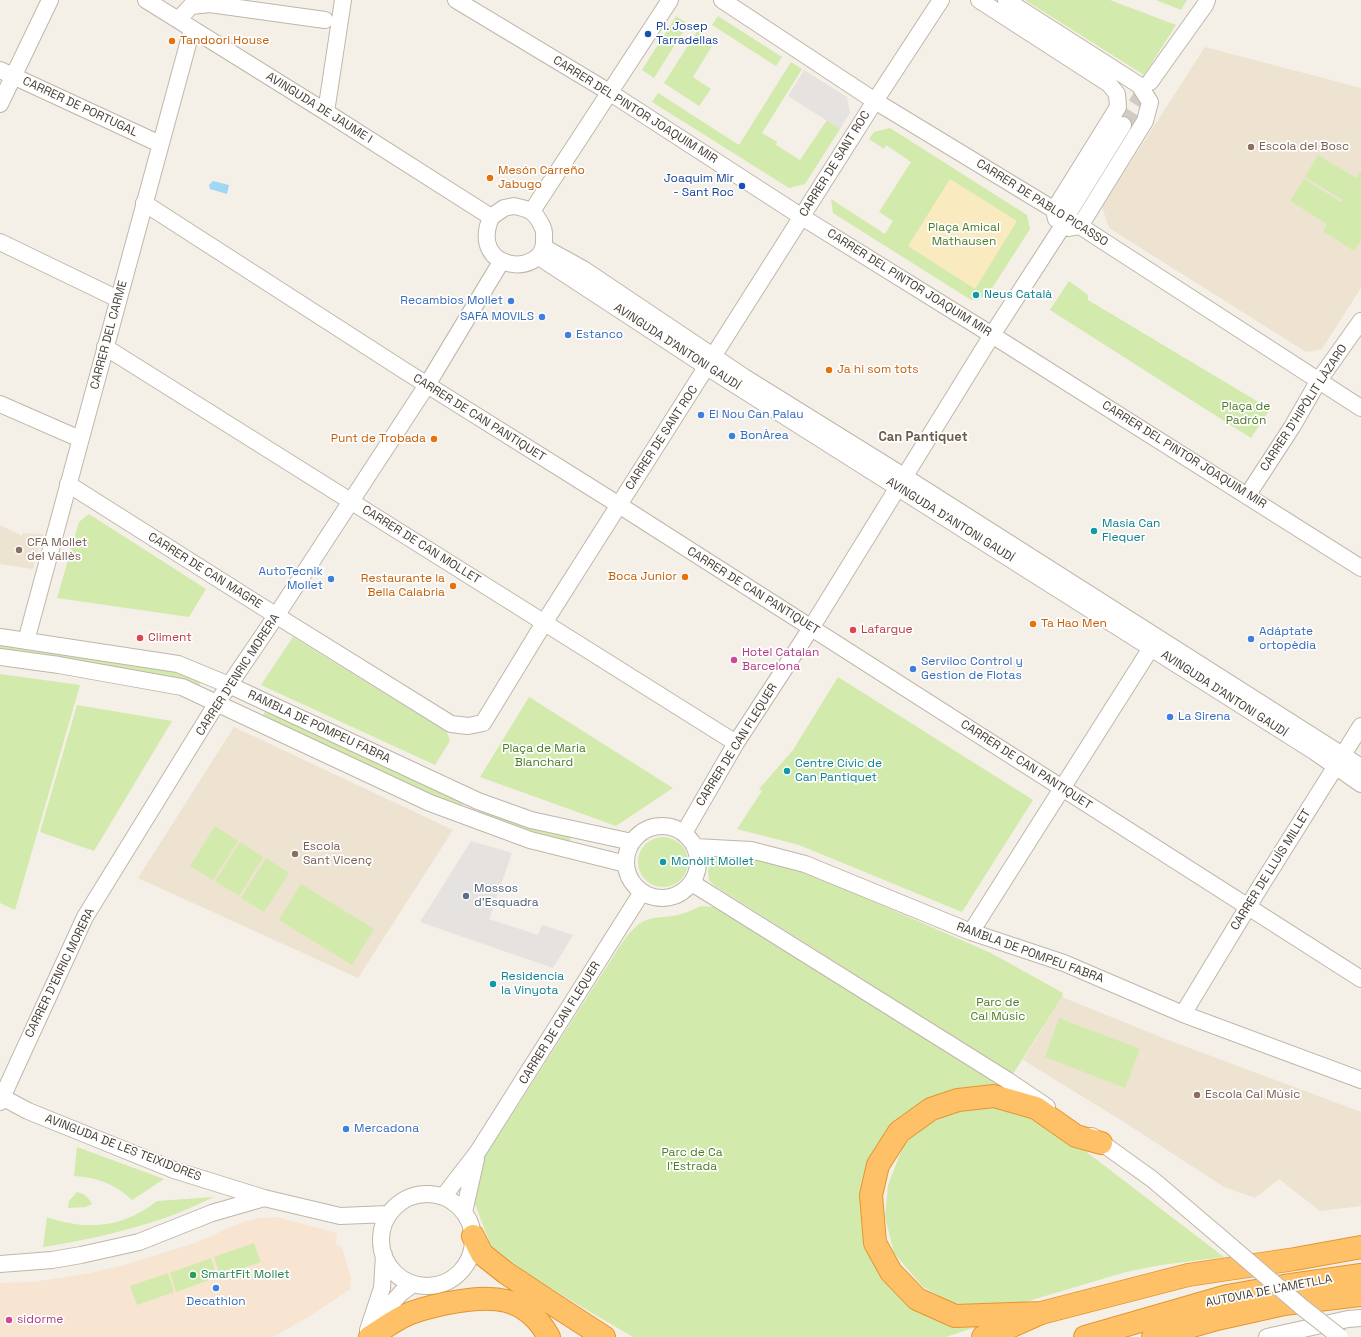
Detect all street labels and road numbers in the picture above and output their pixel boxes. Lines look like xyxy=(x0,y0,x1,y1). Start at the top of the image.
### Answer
street label: CARRER DEL PINTOR JOAQUIM MIR xyxy=(550,53,720,167)
street label: AVINGUDA DE JAUME I xyxy=(263,69,375,147)
street label: CARRER DE PORTUGAL xyxy=(20,74,140,140)
street label: CARRER DE SANT ROC xyxy=(797,109,873,219)
street label: CARRER DE PABLO PICASSO xyxy=(973,156,1111,250)
street label: CARRER DEL PINTOR JOAQUIM MIR xyxy=(824,226,994,340)
street label: CARRER DEL CARME xyxy=(88,279,130,391)
street label: AVINGUDA D'ANTONI GAUDÍ xyxy=(611,301,743,393)
street label: CARRER D'HIPÒLIT LÀZARO xyxy=(1258,342,1350,474)
street label: CARRER DE CAN PANTIQUET xyxy=(410,371,548,465)
street label: CARRER DE SANT ROC xyxy=(623,383,701,493)
street label: CARRER DEL PINTOR JOAQUIM MIR xyxy=(1099,398,1269,512)
street label: AVINGUDA D'ANTONI GAUDÍ xyxy=(883,475,1017,565)
street label: CARRER DE CAN MOLLET xyxy=(359,503,483,587)
street label: CARRER DE CAN MAGRE xyxy=(145,530,265,612)
street label: CARRER DE CAN PANTIQUET xyxy=(684,544,822,638)
street label: CARRER D'ENRIC MORERA xyxy=(193,611,283,739)
street label: AVINGUDA D'ANTONI GAUDÍ xyxy=(1158,648,1290,740)
street label: CARRER DE CAN FLEQUER xyxy=(693,681,781,809)
street label: RAMBLA DE POMPEU FABRA xyxy=(245,688,393,766)
street label: CARRER DE CAN PANTIQUET xyxy=(958,717,1094,813)
street label: CARRER DE LLUÍS MILLET xyxy=(1228,807,1314,933)
street label: CARRER D'ENRIC MORERA xyxy=(22,906,98,1040)
street label: RAMBLA DE POMPEU FABRA xyxy=(954,920,1106,986)
street label: CARRER DE CAN FLEQUER xyxy=(516,959,604,1087)
street label: AVINGUDA DE LES TEIXIDORES xyxy=(43,1111,203,1185)
street label: AUTOVIA DE L'AMETLLA xyxy=(1205,1272,1333,1310)

